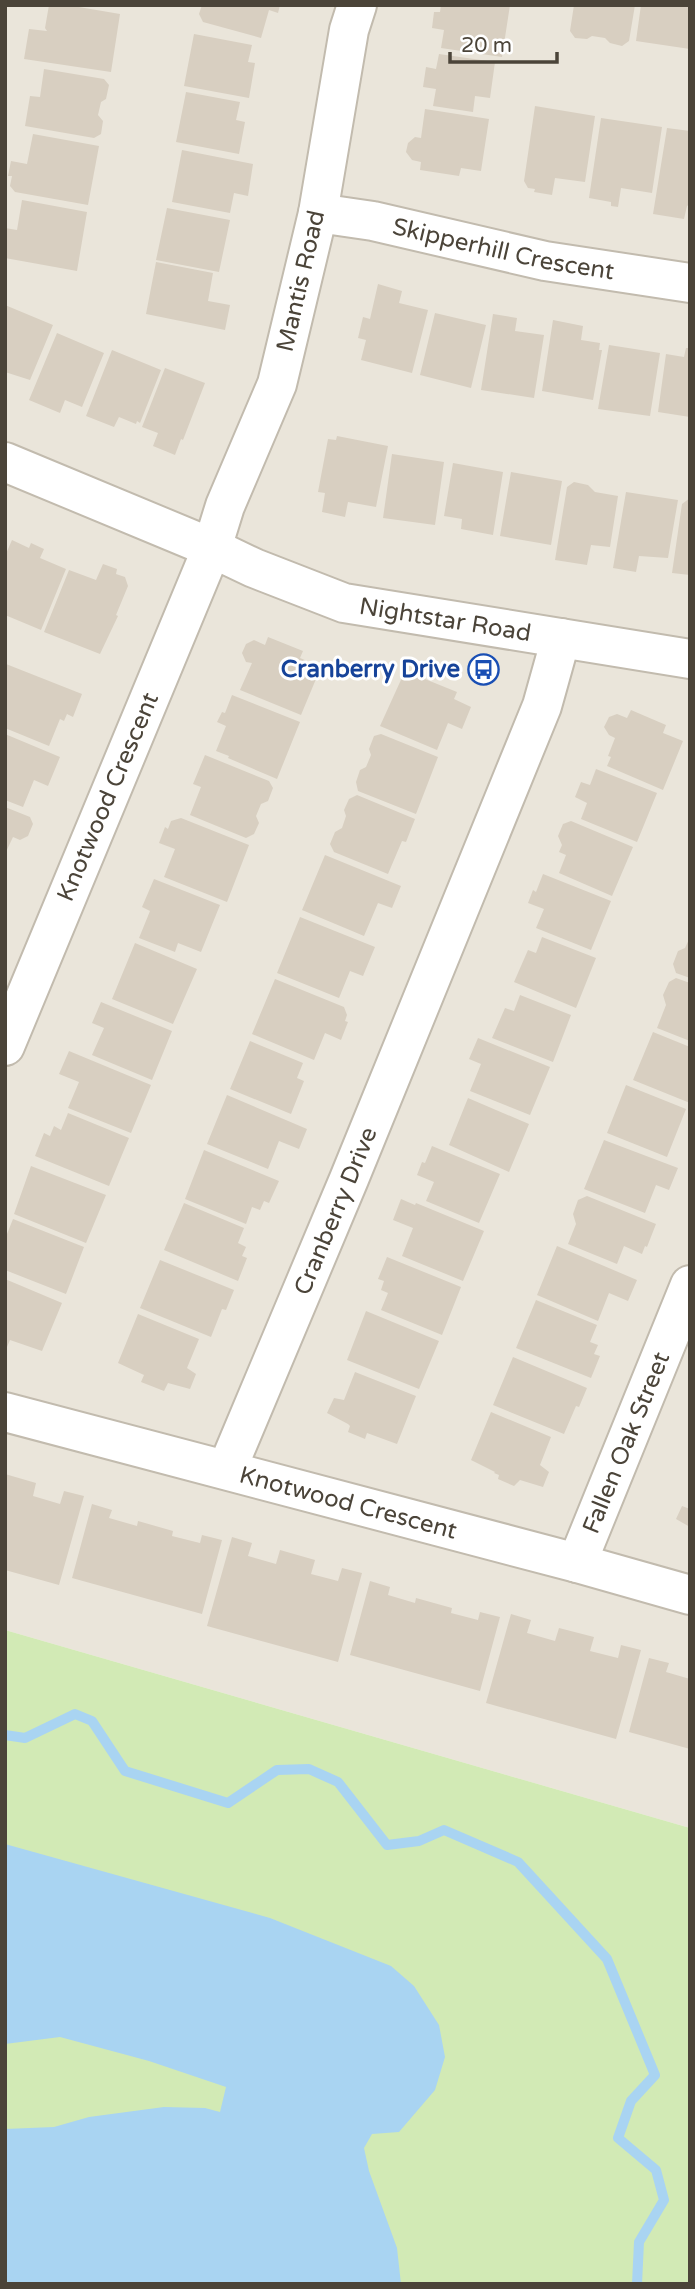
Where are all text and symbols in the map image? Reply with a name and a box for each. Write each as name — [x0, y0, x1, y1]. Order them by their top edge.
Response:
scale bar — [450, 21, 557, 65]
text: 20 m — [461, 33, 512, 58]
street label: Mantis Road — [271, 207, 331, 355]
street label: Skipperhill Crescent — [390, 212, 616, 286]
street label: Nightstar Road — [357, 591, 533, 648]
bus stop icon: Cranberry Drive — [466, 652, 500, 686]
place label: Cranberry Drive — [281, 655, 460, 684]
street label: Knotwood Crescent — [51, 688, 165, 906]
street label: Cranberry Drive — [287, 1123, 383, 1299]
street label: Fallen Oak Street — [576, 1348, 676, 1538]
street label: Knotwood Crescent — [236, 1460, 460, 1545]

